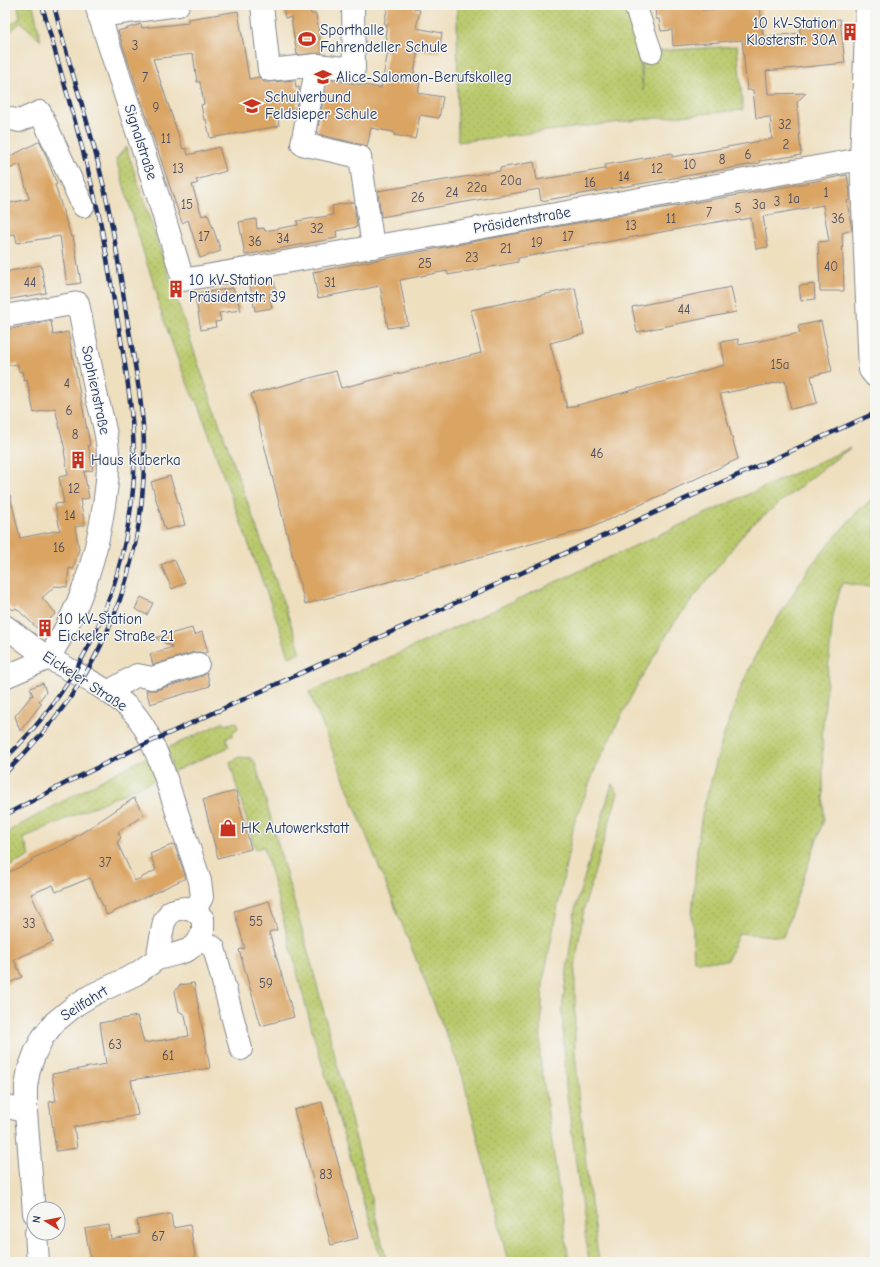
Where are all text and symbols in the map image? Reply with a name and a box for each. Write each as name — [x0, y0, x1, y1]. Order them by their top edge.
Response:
place label: 10 kV-Station Klosterstr. 30A — [746, 14, 837, 49]
place label: Sporthalle Fahrendeller Schule — [320, 21, 448, 56]
building icon: 10 kV-Station Klosterstr. 30A — [840, 22, 860, 42]
sports icon: Sporthalle Fahrendeller Schule — [297, 29, 317, 49]
house number: 3 — [132, 38, 138, 53]
school or university icon: Alice-Salomon-Berufskolleg — [313, 67, 333, 87]
place label: Alice-Salomon-Berufskolleg — [336, 68, 512, 86]
house number: 7 — [142, 70, 148, 85]
place label: Schulverbund Feldsieper Schule — [265, 88, 378, 123]
school or university icon: Schulverbund Feldsieper Schule — [242, 96, 262, 116]
house number: 9 — [153, 100, 160, 115]
street label: Signalstraße — [120, 102, 162, 182]
house number: 32 — [778, 117, 792, 132]
house number: 11 — [161, 131, 171, 146]
house number: 2 — [783, 137, 790, 152]
house number: 6 — [744, 147, 752, 162]
house number: 8 — [719, 152, 726, 167]
house number: 10 — [683, 157, 697, 172]
house number: 13 — [172, 161, 184, 176]
house number: 12 — [651, 161, 663, 176]
house number: 14 — [618, 169, 630, 184]
house number: 20a — [500, 173, 522, 188]
house number: 16 — [584, 175, 596, 190]
house number: 22a — [467, 180, 487, 195]
house number: 24 — [445, 185, 459, 200]
house number: 1 — [823, 185, 829, 200]
house number: 26 — [411, 190, 425, 205]
house number: 1a — [788, 191, 800, 206]
house number: 3 — [774, 194, 780, 209]
house number: 15 — [181, 197, 193, 212]
house number: 3a — [752, 197, 766, 212]
house number: 5 — [734, 201, 742, 216]
street label: Präsidentstraße — [472, 202, 573, 237]
house number: 7 — [706, 205, 712, 220]
house number: 11 — [666, 211, 676, 226]
house number: 36 — [831, 211, 845, 226]
house number: 13 — [625, 218, 637, 233]
house number: 32 — [310, 221, 324, 236]
house number: 17 — [198, 229, 210, 244]
house number: 17 — [562, 229, 574, 244]
house number: 34 — [277, 231, 289, 246]
house number: 36 — [248, 234, 262, 249]
house number: 19 — [531, 235, 543, 250]
house number: 21 — [500, 241, 512, 256]
house number: 23 — [465, 250, 479, 265]
house number: 25 — [418, 256, 432, 271]
house number: 40 — [824, 259, 838, 274]
place label: 10 kV-Station Präsidentstr. 39 — [189, 271, 286, 306]
house number: 44 — [24, 275, 36, 290]
house number: 31 — [324, 275, 336, 290]
building icon: 10 kV-Station Präsidentstr. 39 — [166, 279, 186, 299]
house number: 44 — [678, 302, 690, 317]
street label: Sophienstraße — [78, 344, 114, 437]
house number: 15a — [771, 357, 789, 372]
house number: 4 — [64, 376, 70, 391]
house number: 6 — [65, 403, 73, 418]
house number: 8 — [72, 427, 79, 442]
house number: 46 — [590, 446, 604, 461]
building icon: Haus Kuberka — [68, 450, 88, 470]
place label: Haus Kuberka — [91, 451, 181, 469]
house number: 12 — [68, 481, 80, 496]
house number: 14 — [64, 508, 76, 523]
house number: 16 — [53, 540, 65, 555]
place label: 10 kV-Station Eickeler Straße 21 — [58, 610, 174, 645]
building icon: 10 kV-Station Eickeler Straße 21 — [35, 618, 55, 638]
street label: Eickeler Straße — [39, 647, 131, 715]
shop icon: HK Autowerkstatt — [218, 818, 238, 838]
place label: HK Autowerkstatt — [241, 819, 350, 837]
house number: 37 — [99, 855, 111, 870]
house number: 55 — [249, 914, 263, 929]
house number: 33 — [22, 916, 36, 931]
house number: 59 — [259, 976, 273, 991]
street label: Seilfahrt — [57, 981, 112, 1025]
house number: 63 — [108, 1037, 122, 1052]
house number: 61 — [162, 1048, 174, 1063]
house number: 83 — [319, 1167, 333, 1182]
north arrow — [26, 1201, 66, 1241]
text: N — [30, 1215, 44, 1224]
house number: 67 — [151, 1229, 165, 1244]

